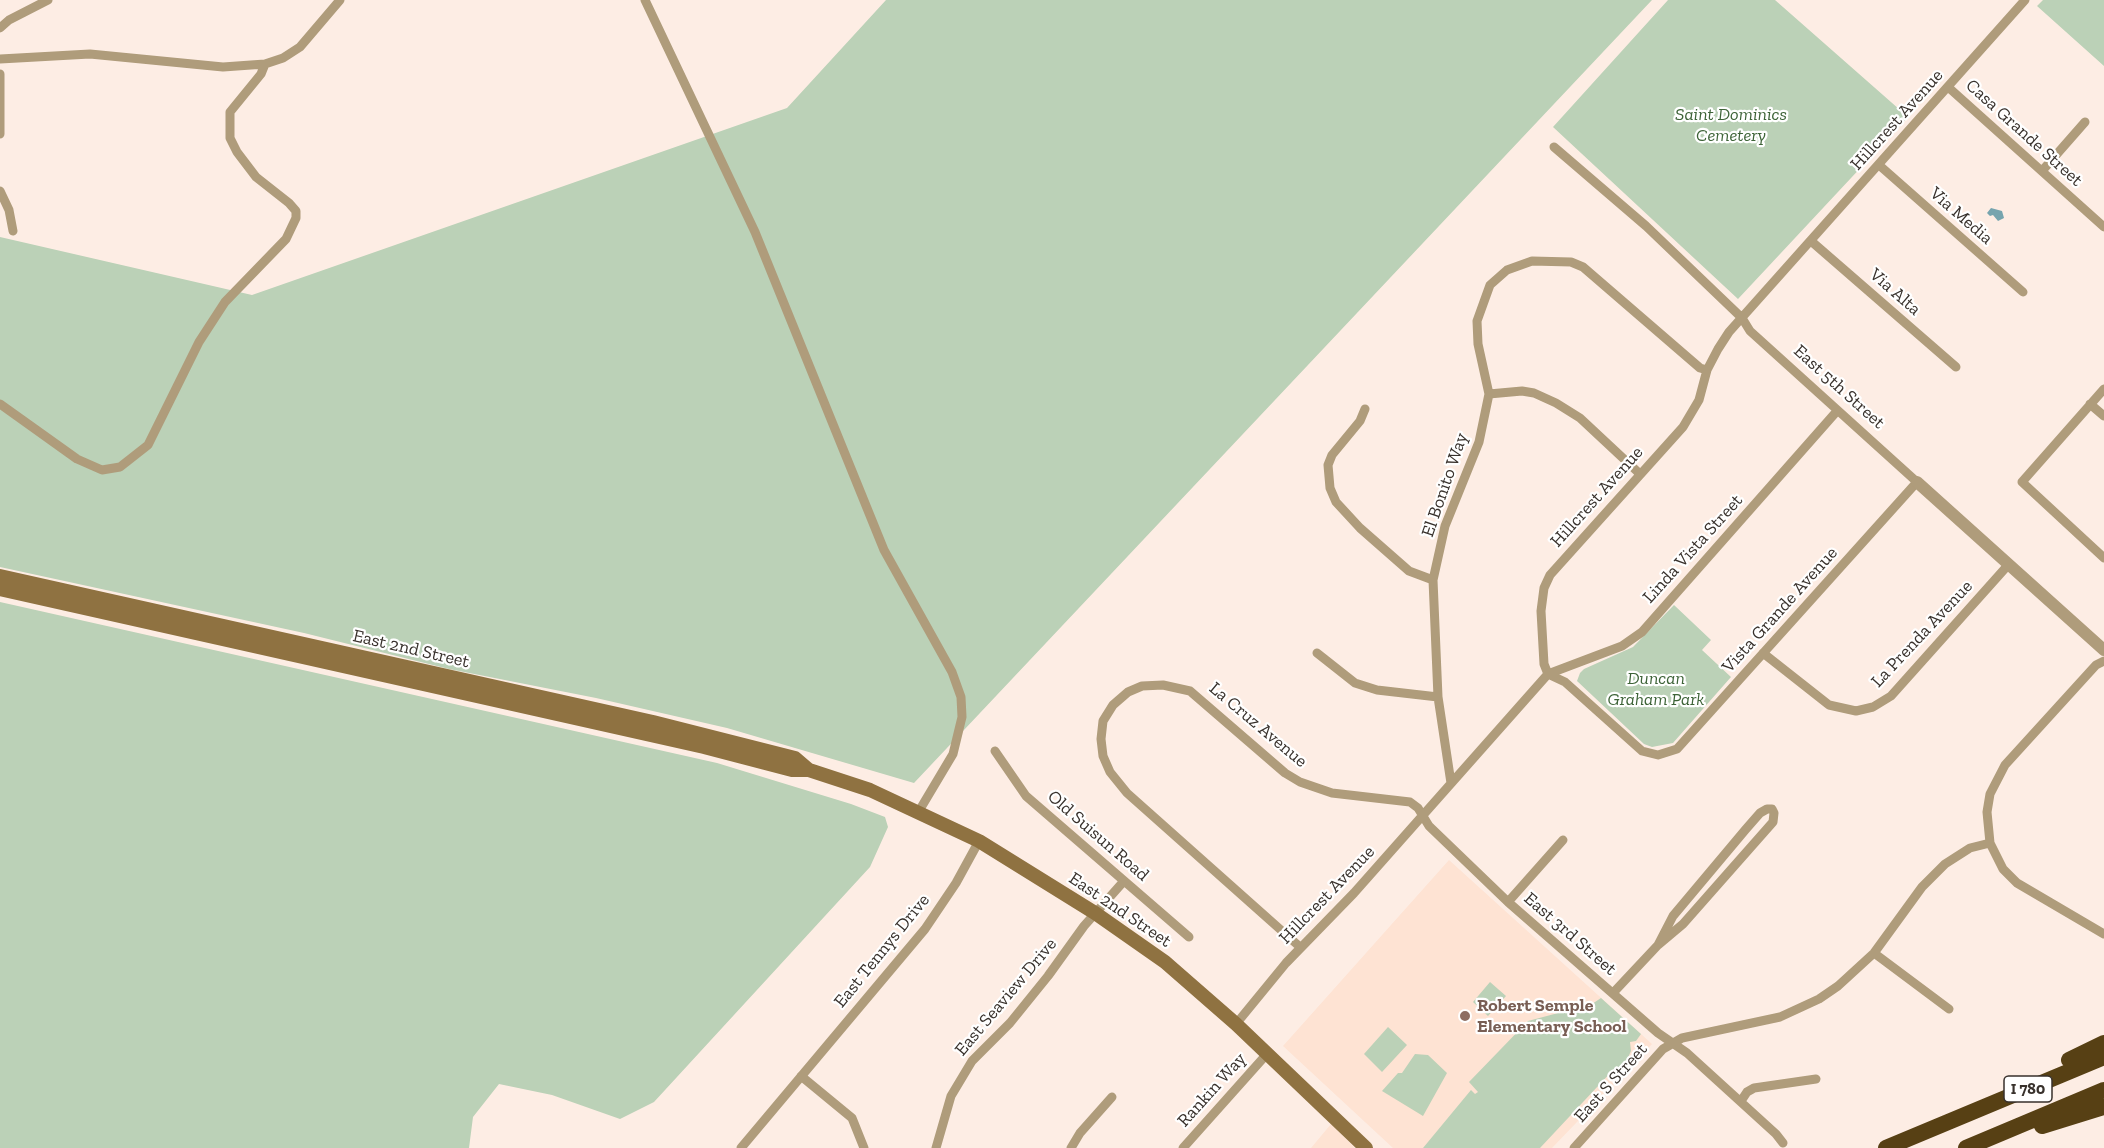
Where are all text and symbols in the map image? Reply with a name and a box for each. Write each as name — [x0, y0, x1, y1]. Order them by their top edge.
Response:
street label: Hillcrest Avenue — [1846, 65, 1948, 175]
street label: Casa Grande Street — [1961, 75, 2087, 191]
park label: Saint Dominics Cemetery — [1675, 104, 1787, 146]
street label: Via Media — [1925, 183, 1997, 249]
street label: Via Alta — [1865, 264, 1925, 320]
street label: East 5th Street — [1789, 340, 1889, 434]
street label: El Bonito Way — [1417, 430, 1473, 540]
street label: Hillcrest Avenue — [1546, 442, 1648, 552]
street label: Linda Vista Street — [1638, 490, 1748, 608]
street label: Vista Grande Avenue — [1718, 543, 1842, 677]
street label: La Prenda Avenue — [1867, 576, 1977, 692]
street label: East 2nd Street — [351, 625, 471, 673]
park label: Duncan Graham Park — [1608, 668, 1704, 710]
street label: La Cruz Avenue — [1205, 678, 1311, 772]
street label: Old Suisun Road — [1043, 786, 1153, 886]
street label: Hillcrest Avenue — [1275, 841, 1379, 949]
street label: East 2nd Street — [1065, 868, 1175, 952]
street label: East 3rd Street — [1519, 888, 1621, 980]
street label: East Tennys Drive — [830, 890, 934, 1012]
street label: East Seaview Drive — [950, 934, 1062, 1060]
place label: Robert Semple Elementary School — [1477, 995, 1627, 1038]
marker: Robert Semple Elementary School — [1458, 1009, 1472, 1023]
street label: East S Street — [1570, 1039, 1652, 1127]
street label: Rankin Way — [1173, 1048, 1251, 1132]
road number: I 780 — [2004, 1076, 2052, 1102]

